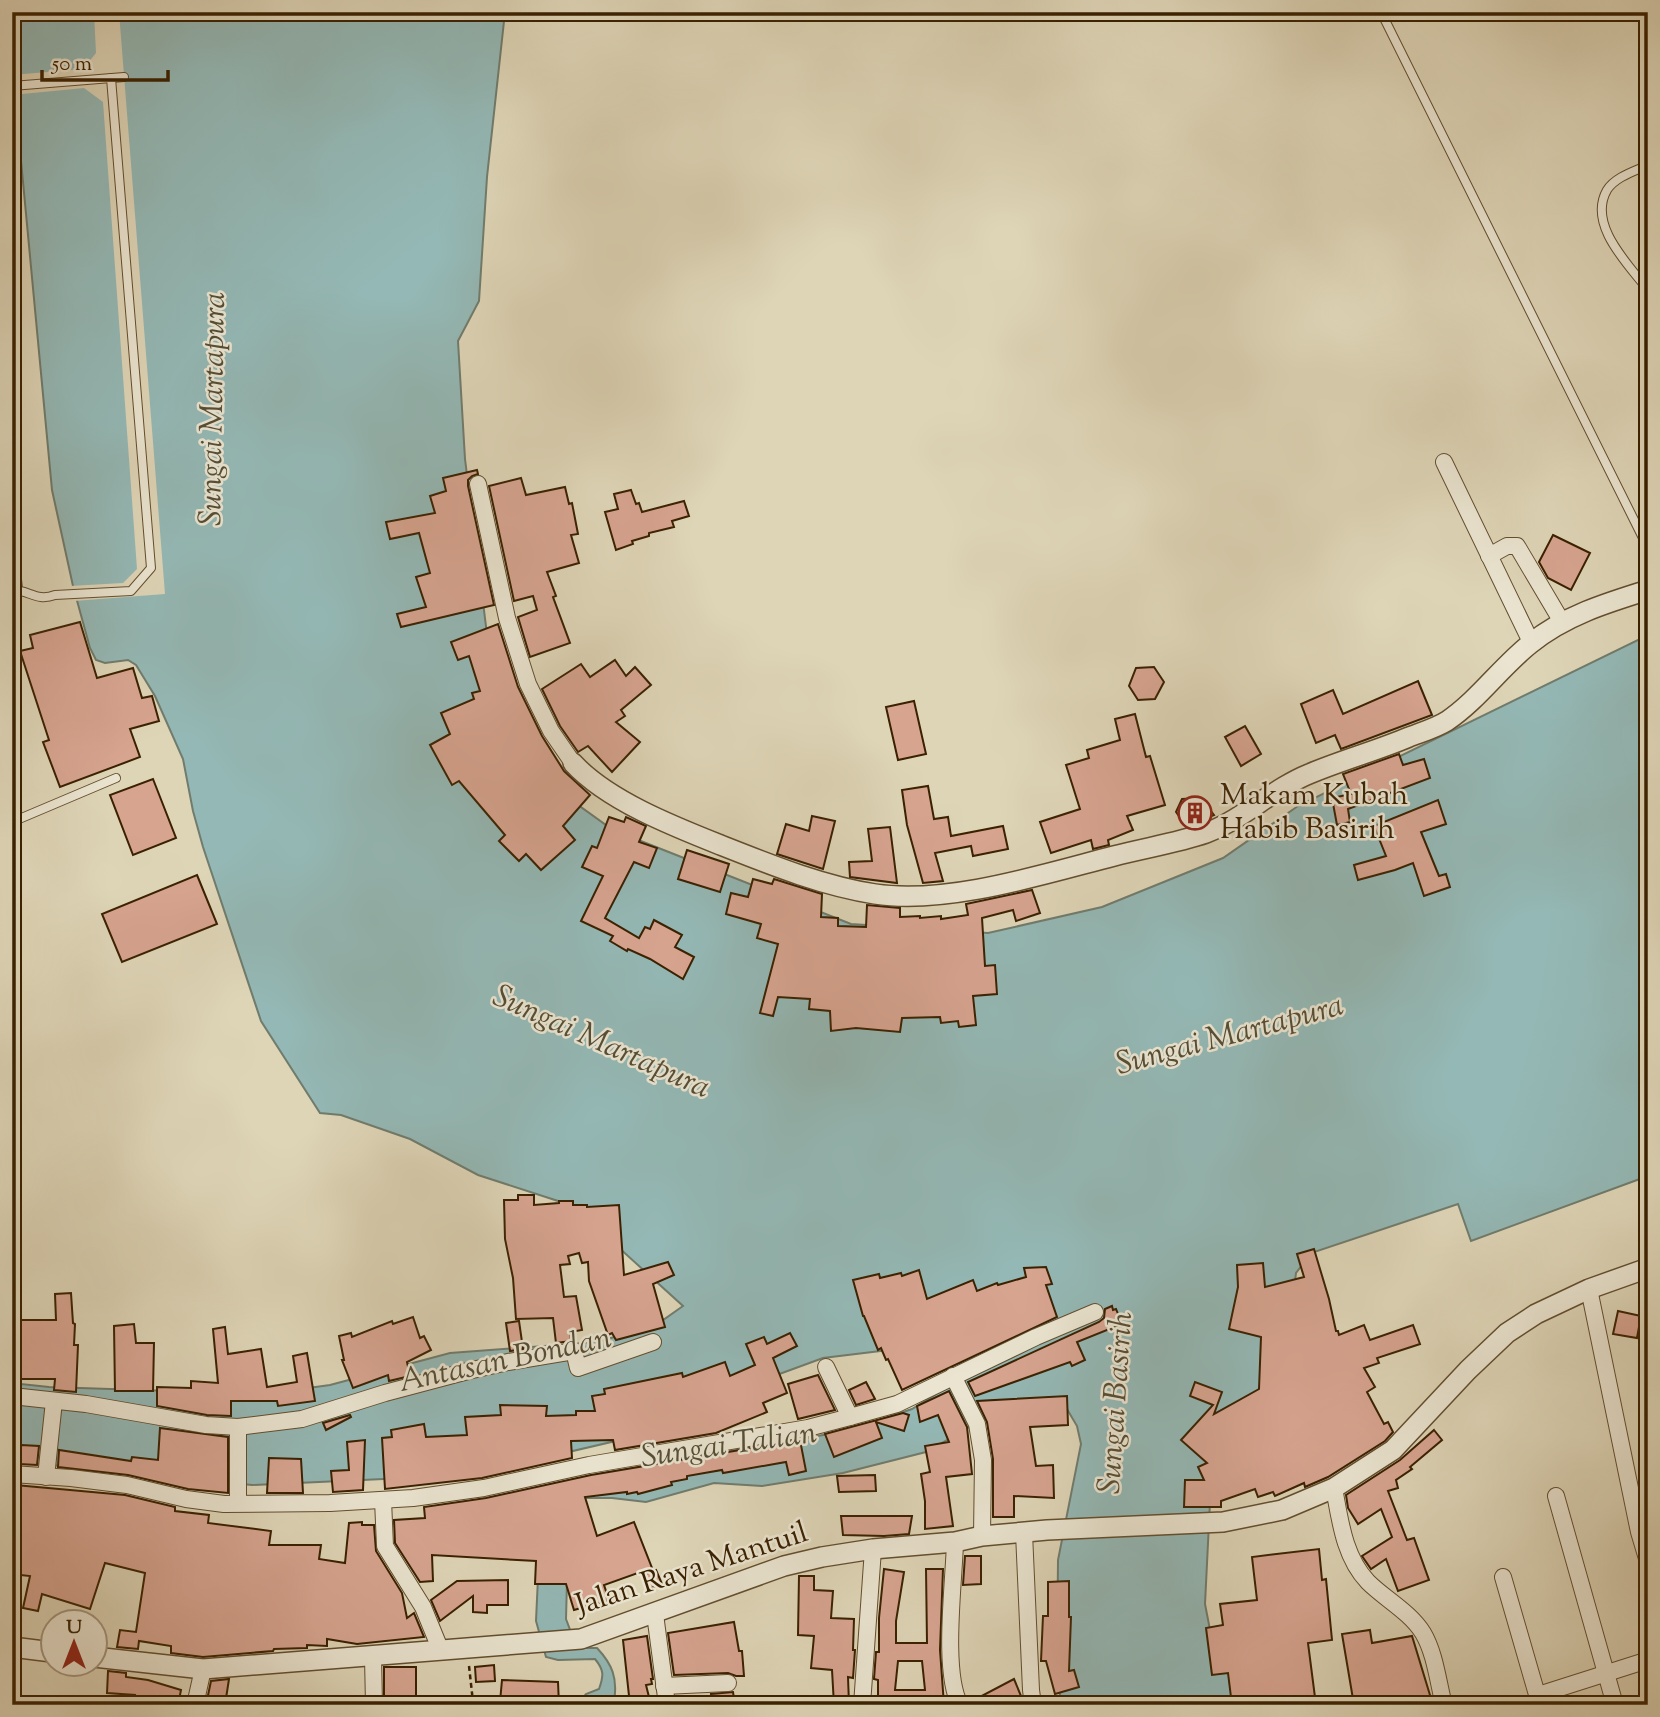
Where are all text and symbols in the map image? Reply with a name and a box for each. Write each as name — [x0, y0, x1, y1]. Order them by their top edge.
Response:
scale bar — [42, 38, 168, 82]
text: 50 m — [51, 50, 92, 80]
water label: Sungai Martapura — [189, 292, 239, 526]
place label: Makam Kubah Habib Basirih — [1220, 775, 1409, 852]
building icon: Makam Kubah Habib Basirih — [1176, 794, 1214, 832]
water label: Sungai Martapura — [485, 974, 717, 1112]
water label: Sungai Martapura — [1111, 984, 1349, 1088]
water label: Sungai Basirih — [1088, 1310, 1146, 1496]
water label: Antasan Bondan — [394, 1316, 616, 1406]
water label: Sungai Talian — [638, 1411, 820, 1481]
street label: Jalan Raya Mantuil — [568, 1512, 814, 1628]
north arrow — [38, 1608, 108, 1678]
text: U — [66, 1615, 82, 1642]

